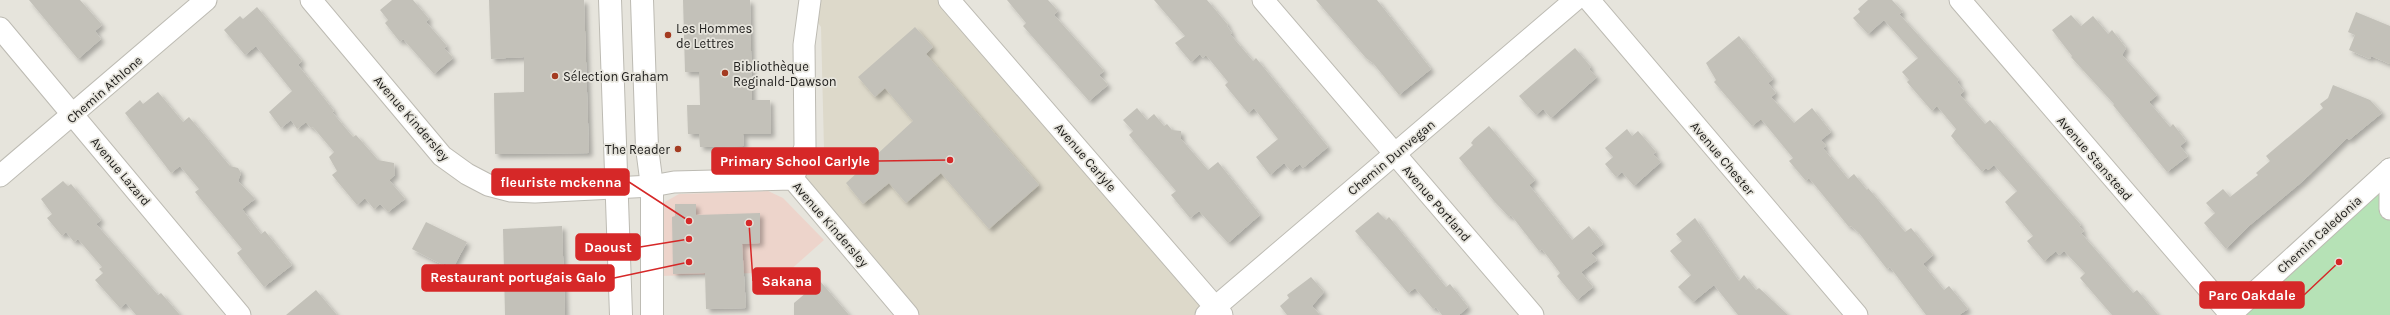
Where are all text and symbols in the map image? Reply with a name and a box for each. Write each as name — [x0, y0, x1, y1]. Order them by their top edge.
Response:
place label: Les Hommes de Lettres — [676, 21, 752, 51]
marker: Les Hommes de Lettres — [663, 30, 673, 40]
street label: Chemin Athlone — [64, 52, 145, 126]
place label: Bibliothèque Reginald-Dawson — [733, 59, 837, 89]
marker: Bibliothèque Reginald-Dawson — [720, 68, 730, 78]
place label: Sélection Graham — [563, 69, 669, 84]
marker: Sélection Graham — [550, 71, 560, 81]
street label: Avenue Kindersley — [371, 73, 453, 164]
street label: Avenue Stanstead — [2054, 113, 2135, 204]
street label: Chemin Dunvegan — [1345, 117, 1438, 198]
street label: Avenue Chester — [1687, 118, 1758, 198]
street label: Avenue Carlyle — [1052, 120, 1120, 195]
street label: Avenue Lazard — [88, 134, 154, 209]
place label: The Reader — [605, 142, 670, 157]
marker: The Reader — [673, 144, 683, 154]
callout: Primary School Carlyle — [712, 148, 878, 174]
text: Primary School Carlyle — [720, 153, 870, 170]
street label: Avenue Portland — [1399, 162, 1474, 245]
callout: fleuriste mckenna — [492, 169, 629, 195]
text: fleuriste mckenna — [500, 174, 622, 191]
street label: Avenue Kindersley — [790, 179, 872, 270]
street label: Chemin Caledonia — [2274, 192, 2365, 276]
callout: Daoust — [576, 234, 640, 260]
text: Daoust — [584, 239, 632, 256]
callout: Restaurant portugais Galo — [422, 265, 614, 291]
callout: Sakana — [753, 268, 820, 294]
text: Restaurant portugais Galo — [430, 269, 606, 286]
text: Sakana — [762, 273, 812, 290]
callout: Parc Oakdale — [2200, 282, 2304, 308]
text: Parc Oakdale — [2208, 287, 2296, 304]

